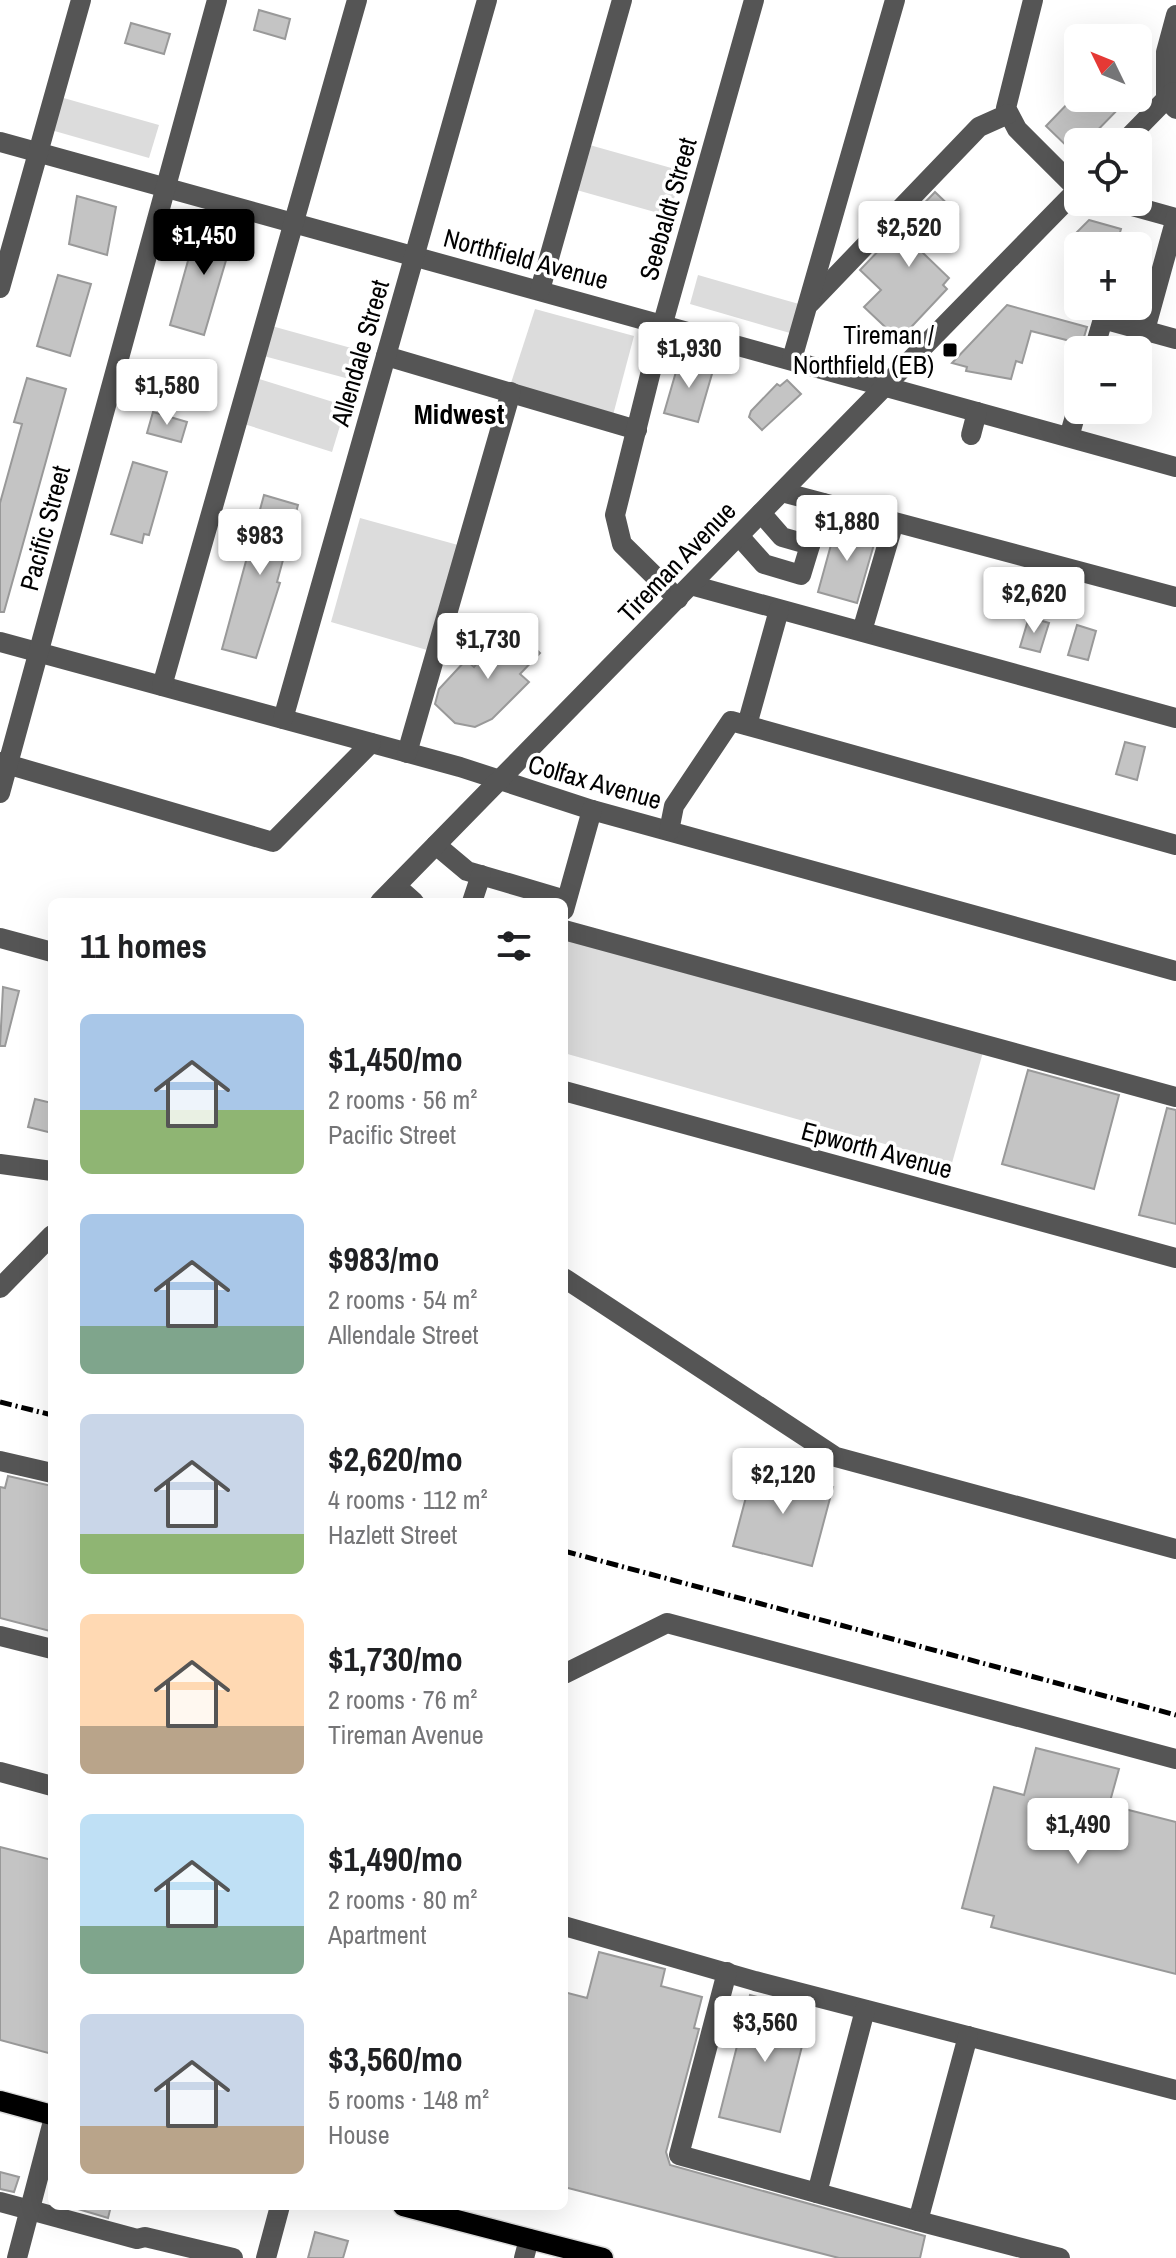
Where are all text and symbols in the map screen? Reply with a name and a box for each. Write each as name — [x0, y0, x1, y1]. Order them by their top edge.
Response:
north arrow — [1064, 24, 1152, 112]
map controls — [1064, 24, 1152, 424]
button: locate — [1064, 128, 1152, 216]
street label: Seebaldt Street — [630, 133, 705, 284]
pin: $2,520 — [844, 201, 974, 269]
pin: $1,450 — [139, 209, 269, 277]
text: $2,520 — [876, 209, 942, 244]
text: $1,450 — [171, 217, 237, 252]
street label: Northfield Avenue — [440, 220, 612, 297]
button: + — [1064, 232, 1152, 320]
street label: Allendale Street — [322, 276, 397, 431]
place label: Tireman / Northfield (EB) — [793, 317, 934, 382]
pin: $1,930 — [624, 322, 754, 390]
text: $1,930 — [656, 330, 722, 365]
button: − — [1064, 336, 1152, 424]
marker: Tireman / Northfield (EB) — [941, 341, 959, 359]
pin: $1,580 — [102, 359, 232, 427]
text: $1,580 — [134, 367, 200, 402]
district label: Midwest — [414, 395, 505, 433]
street label: Pacific Street — [11, 461, 78, 594]
street label: Tireman Avenue — [610, 494, 743, 630]
pin: $1,880 — [782, 495, 912, 563]
text: $1,880 — [814, 503, 880, 538]
pin: $983 — [213, 509, 307, 577]
text: $983 — [236, 517, 284, 552]
pin: $2,620 — [969, 567, 1099, 635]
text: $2,620 — [1001, 575, 1067, 610]
pin: $1,730 — [423, 613, 553, 681]
text: $1,730 — [455, 621, 521, 656]
street label: Colfax Avenue — [524, 746, 666, 817]
text: 11 homes — [80, 923, 207, 969]
icon: filters — [492, 924, 536, 968]
text: $1,450/mo — [328, 1036, 463, 1082]
icon: home — [144, 1046, 240, 1142]
text: 2 rooms · 56 m² — [328, 1082, 477, 1117]
street label: Epworth Avenue — [798, 1113, 956, 1186]
text: Pacific Street — [328, 1117, 456, 1152]
text: $983/mo — [328, 1236, 440, 1282]
icon: home — [144, 1246, 240, 1342]
text: 2 rooms · 54 m² — [328, 1282, 477, 1317]
text: Allendale Street — [328, 1317, 479, 1352]
text: $2,620/mo — [328, 1436, 463, 1482]
icon: home — [144, 1446, 240, 1542]
pin: $2,120 — [718, 1448, 848, 1516]
text: $2,120 — [750, 1456, 816, 1491]
text: 4 rooms · 112 m² — [328, 1482, 488, 1517]
text: Hazlett Street — [328, 1517, 457, 1552]
text: $1,730/mo — [328, 1636, 463, 1682]
icon: home — [144, 1646, 240, 1742]
text: 2 rooms · 76 m² — [328, 1682, 477, 1717]
text: Tireman Avenue — [328, 1717, 484, 1752]
pin: $1,490 — [1013, 1798, 1143, 1866]
text: $1,490 — [1045, 1806, 1111, 1841]
text: $1,490/mo — [328, 1836, 463, 1882]
icon: home — [144, 1846, 240, 1942]
text: 2 rooms · 80 m² — [328, 1882, 477, 1917]
text: Apartment — [328, 1917, 426, 1952]
pin: $3,560 — [700, 1996, 830, 2064]
text: $3,560 — [732, 2004, 798, 2039]
text: $3,560/mo — [328, 2036, 463, 2082]
icon: home — [144, 2046, 240, 2142]
text: 5 rooms · 148 m² — [328, 2082, 489, 2117]
text: House — [328, 2117, 390, 2152]

